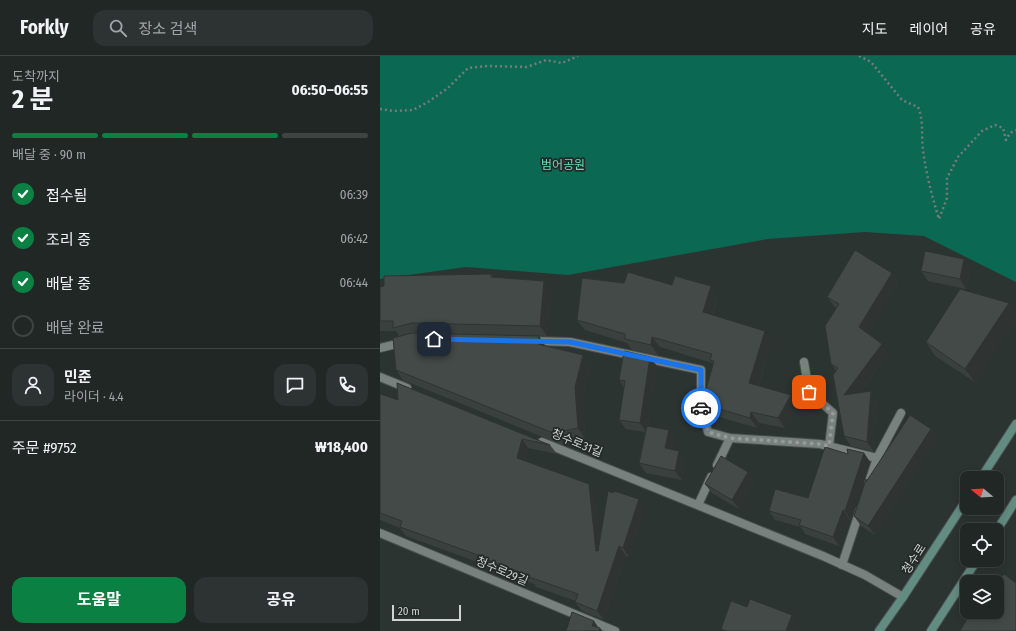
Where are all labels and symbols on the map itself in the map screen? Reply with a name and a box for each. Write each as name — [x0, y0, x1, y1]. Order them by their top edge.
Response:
park label: 범어공원 — [541, 158, 585, 172]
pin — [417, 322, 451, 356]
pin — [792, 375, 826, 409]
courier — [681, 388, 721, 428]
street label: 청수로31길 — [549, 426, 605, 460]
north arrow — [960, 471, 1004, 515]
street label: 청수로 — [899, 541, 929, 577]
street label: 청수로29길 — [474, 554, 530, 588]
scale bar — [392, 603, 461, 622]

